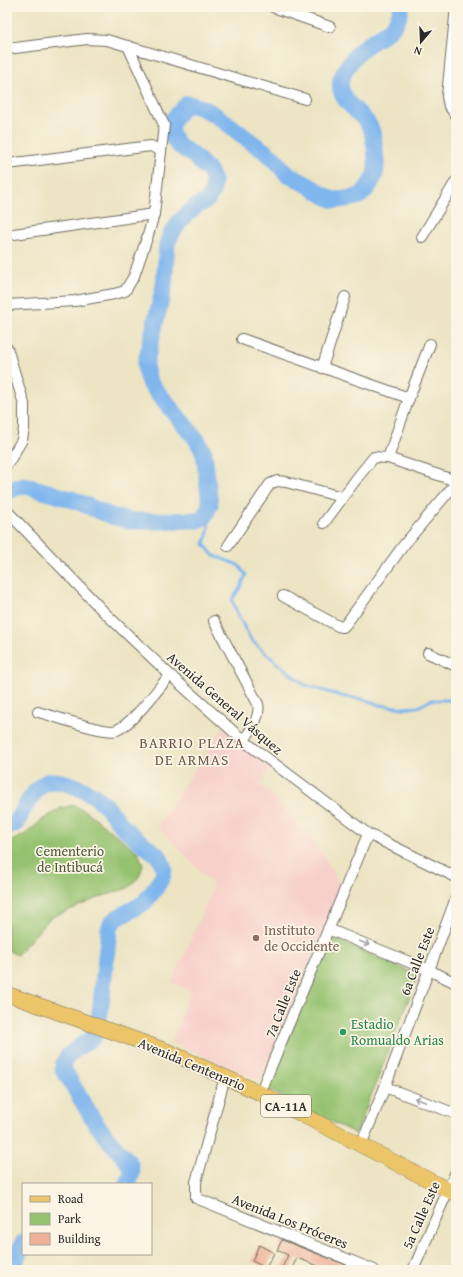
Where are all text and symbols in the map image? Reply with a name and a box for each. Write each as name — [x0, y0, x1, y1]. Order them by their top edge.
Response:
north arrow — [401, 22, 441, 62]
text: N — [411, 42, 424, 60]
street label: Avenida General Vásquez — [163, 647, 287, 759]
district label: BARRIO PLAZA DE ARMAS — [139, 732, 245, 770]
park label: Cementerio de Intibucá — [36, 841, 104, 877]
place label: Instituto de Occidente — [264, 920, 340, 956]
street label: 6a Calle Este — [395, 923, 439, 998]
marker: Instituto de Occidente — [251, 933, 261, 943]
one-way arrow — [358, 940, 370, 948]
street label: 7a Calle Este — [260, 965, 306, 1040]
place label: Estadio Romualdo Arias — [351, 1014, 444, 1050]
marker: Estadio Romualdo Arias — [338, 1027, 348, 1037]
street label: Avenida Centenario — [135, 1032, 249, 1096]
road number: CA-11A — [261, 1095, 311, 1117]
one-way arrow — [415, 1096, 427, 1104]
street label: 5a Calle Este — [397, 1178, 445, 1252]
legend — [22, 1183, 152, 1255]
street label: Avenida Los Próceres — [229, 1189, 351, 1253]
text: Road — [58, 1190, 84, 1207]
text: Park — [58, 1210, 82, 1227]
text: Building — [58, 1230, 101, 1247]

